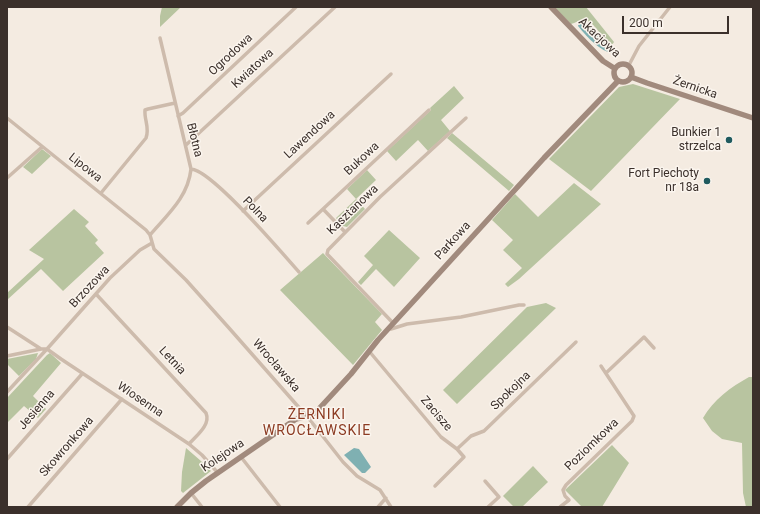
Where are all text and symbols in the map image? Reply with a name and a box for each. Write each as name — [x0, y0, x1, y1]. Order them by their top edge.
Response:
scale bar — [624, 8, 731, 34]
street label: Akacjowa — [575, 15, 623, 61]
text: 200 m — [629, 16, 663, 30]
street label: Ogrodowa — [206, 31, 256, 79]
street label: Kwiatowa — [229, 46, 277, 92]
street label: Żernicka — [671, 74, 719, 102]
street label: Lawendowa — [282, 108, 338, 162]
street label: Błotna — [183, 121, 205, 159]
place label: Bunkier 1 strzelca — [671, 126, 721, 154]
marker: Bunkier 1 strzelca — [724, 135, 734, 145]
street label: Bukowa — [342, 139, 382, 179]
street label: Lipowa — [65, 150, 105, 186]
place label: Fort Piechoty nr 18a — [628, 167, 699, 195]
marker: Fort Piechoty nr 18a — [702, 176, 712, 186]
street label: Kasztanowa — [324, 182, 382, 238]
street label: Polna — [239, 194, 271, 226]
street label: Parkowa — [432, 219, 474, 263]
street label: Brzozowa — [67, 263, 113, 311]
street label: Wrocławska — [249, 337, 303, 395]
street label: Letnia — [156, 344, 188, 378]
street label: Spokojna — [488, 369, 534, 413]
street label: Wiosenna — [114, 379, 166, 421]
street label: Jesienna — [16, 387, 58, 433]
street label: Zacisze — [417, 394, 455, 434]
district label: ŻERNIKI WROCŁAWSKIE — [263, 407, 371, 440]
street label: Skowronkowa — [37, 414, 97, 480]
street label: Poziomkowa — [562, 416, 622, 474]
street label: Kolejowa — [199, 436, 247, 476]

